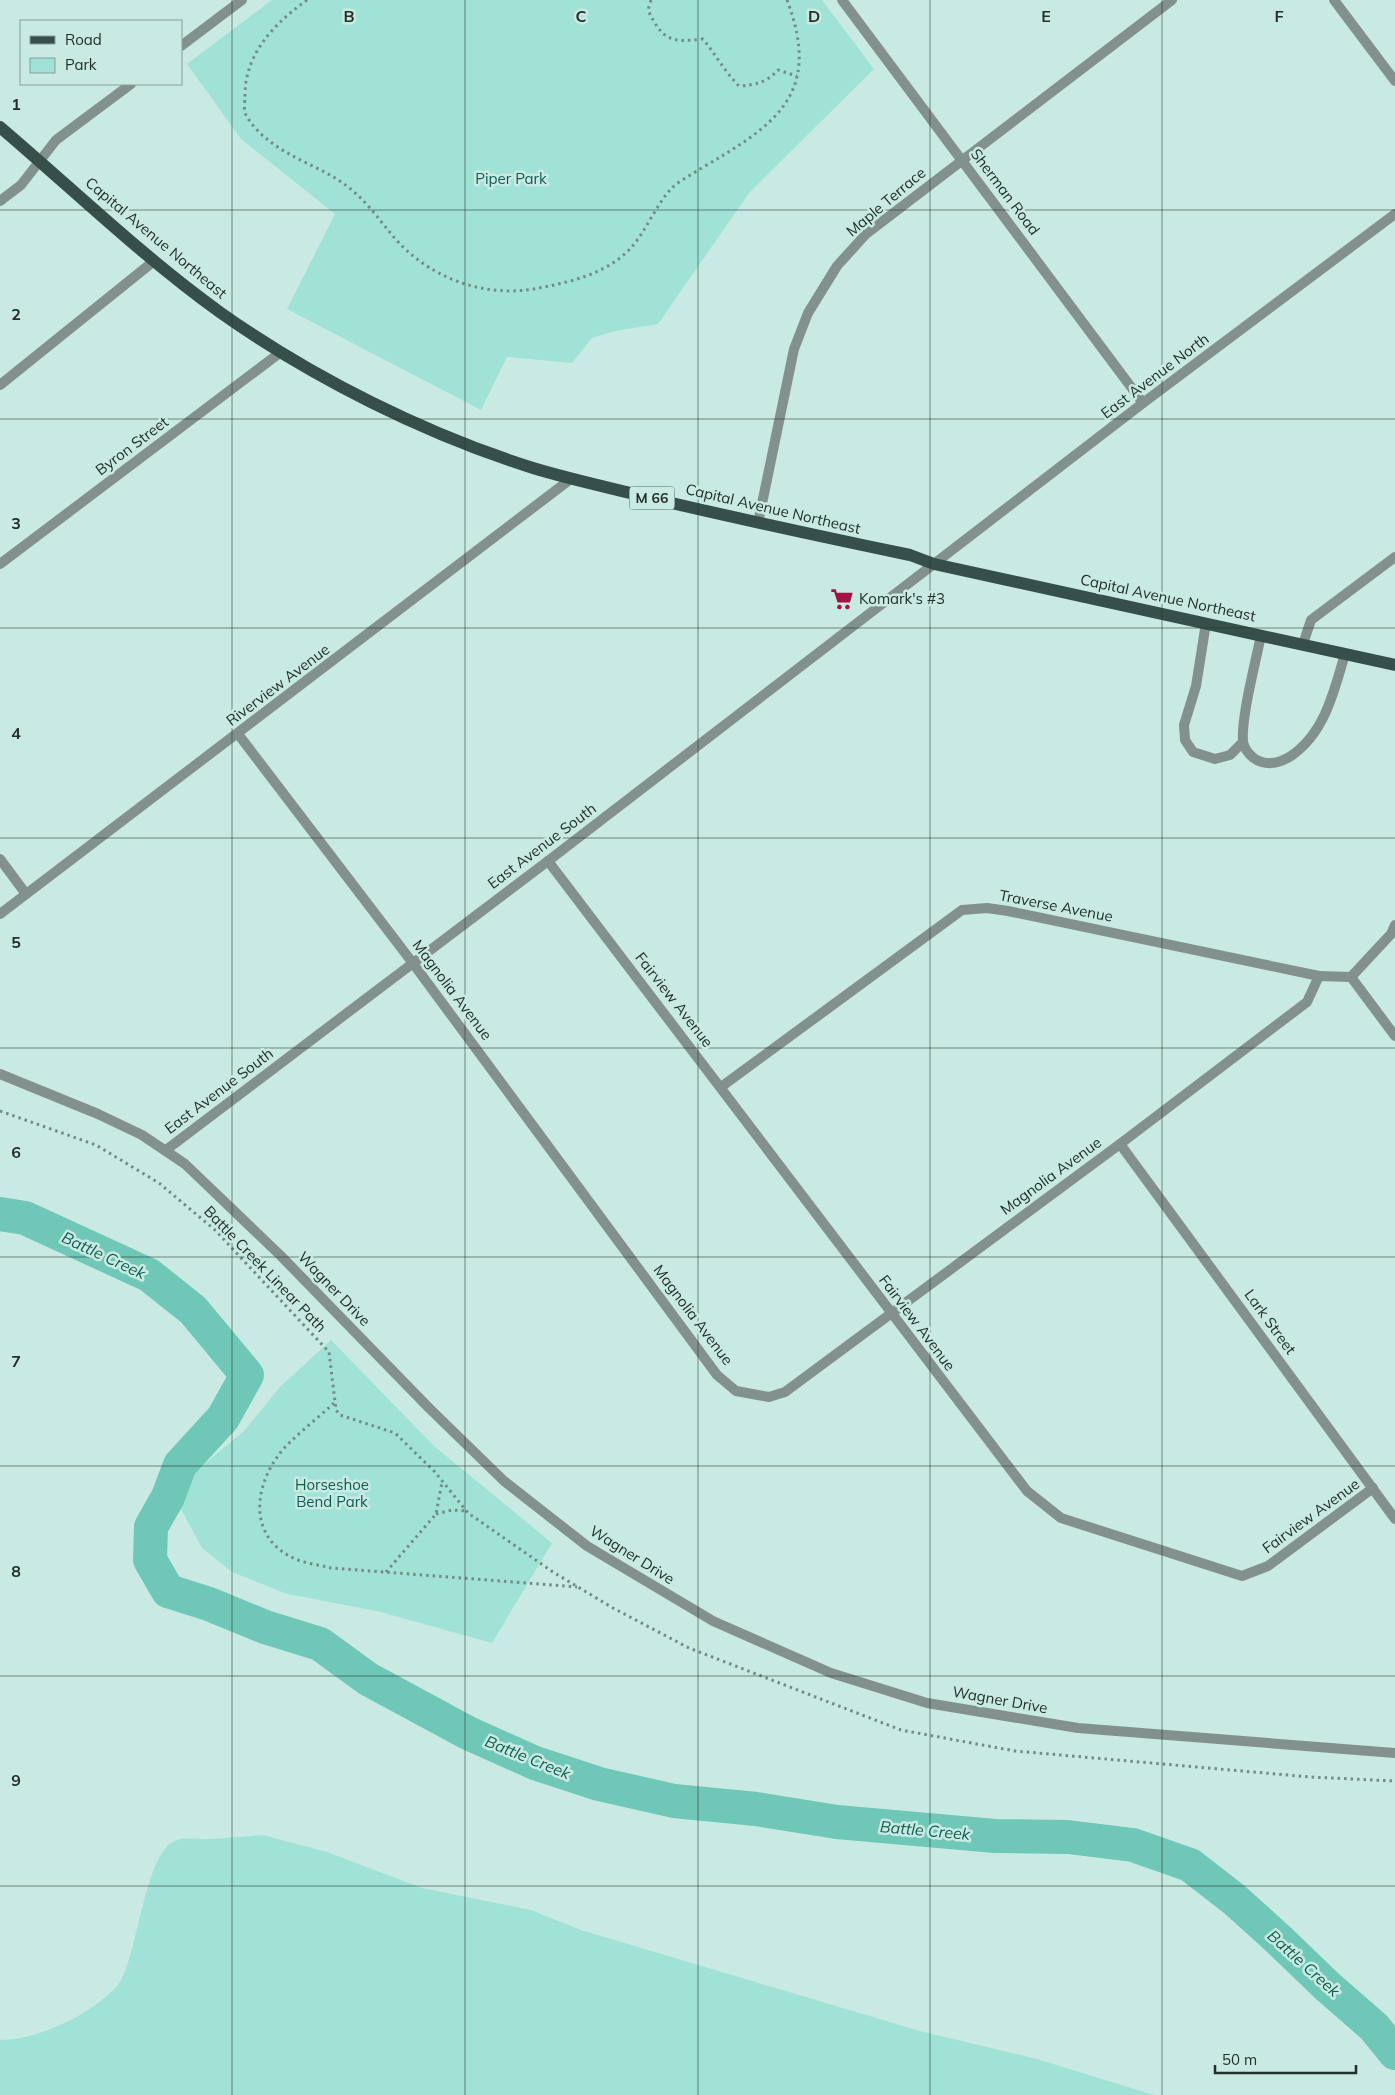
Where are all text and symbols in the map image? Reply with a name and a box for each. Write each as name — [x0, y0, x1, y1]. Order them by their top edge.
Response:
text: B — [343, 6, 355, 26]
text: C — [576, 6, 587, 26]
text: D — [808, 6, 820, 26]
text: E — [1041, 6, 1051, 26]
text: F — [1274, 6, 1284, 26]
legend — [20, 20, 182, 85]
text: Road — [65, 30, 102, 49]
text: Park — [65, 55, 97, 74]
text: 1 — [11, 94, 21, 114]
street label: Sherman Road — [967, 145, 1044, 239]
street label: Maple Terrace — [842, 163, 929, 240]
park label: Piper Park — [475, 169, 547, 188]
street label: Capital Avenue Northeast — [82, 173, 231, 302]
text: 2 — [11, 304, 21, 324]
street label: East Avenue North — [1097, 329, 1212, 422]
street label: Byron Street — [92, 412, 172, 479]
street label: Capital Avenue Northeast — [684, 479, 862, 538]
road number: M 66 — [630, 486, 674, 509]
text: 3 — [11, 513, 21, 533]
street label: Capital Avenue Northeast — [1079, 570, 1258, 625]
supermarket icon: Komark's #3 — [829, 586, 855, 612]
place label: Komark's #3 — [859, 589, 945, 608]
street label: Riverview Avenue — [222, 639, 333, 730]
text: 4 — [11, 723, 21, 743]
street label: East Avenue South — [484, 799, 600, 893]
street label: Traverse Avenue — [998, 885, 1115, 926]
text: 5 — [11, 932, 21, 952]
street label: Magnolia Avenue — [409, 936, 496, 1044]
street label: Fairview Avenue — [631, 948, 717, 1051]
street label: East Avenue South — [161, 1044, 277, 1138]
street label: Magnolia Avenue — [996, 1132, 1105, 1219]
text: 6 — [11, 1142, 21, 1162]
street label: Battle Creek Linear Path — [200, 1202, 331, 1336]
water label: Battle Creek — [59, 1227, 150, 1283]
street label: Wagner Drive — [294, 1247, 375, 1330]
street label: Magnolia Avenue — [650, 1261, 737, 1369]
street label: Fairview Avenue — [875, 1271, 960, 1375]
street label: Lark Street — [1240, 1285, 1300, 1358]
text: 7 — [11, 1351, 21, 1371]
street label: Fairview Avenue — [1258, 1474, 1363, 1557]
park label: Horseshoe Bend Park — [295, 1475, 369, 1511]
street label: Wagner Drive — [586, 1521, 678, 1588]
text: 8 — [11, 1561, 21, 1581]
street label: Wagner Drive — [951, 1682, 1049, 1717]
water label: Battle Creek — [482, 1731, 574, 1783]
text: 9 — [11, 1770, 21, 1790]
water label: Battle Creek — [879, 1816, 972, 1844]
water label: Battle Creek — [1264, 1925, 1345, 2001]
scale bar — [1215, 2042, 1356, 2074]
text: 50 m — [1222, 2050, 1257, 2069]

